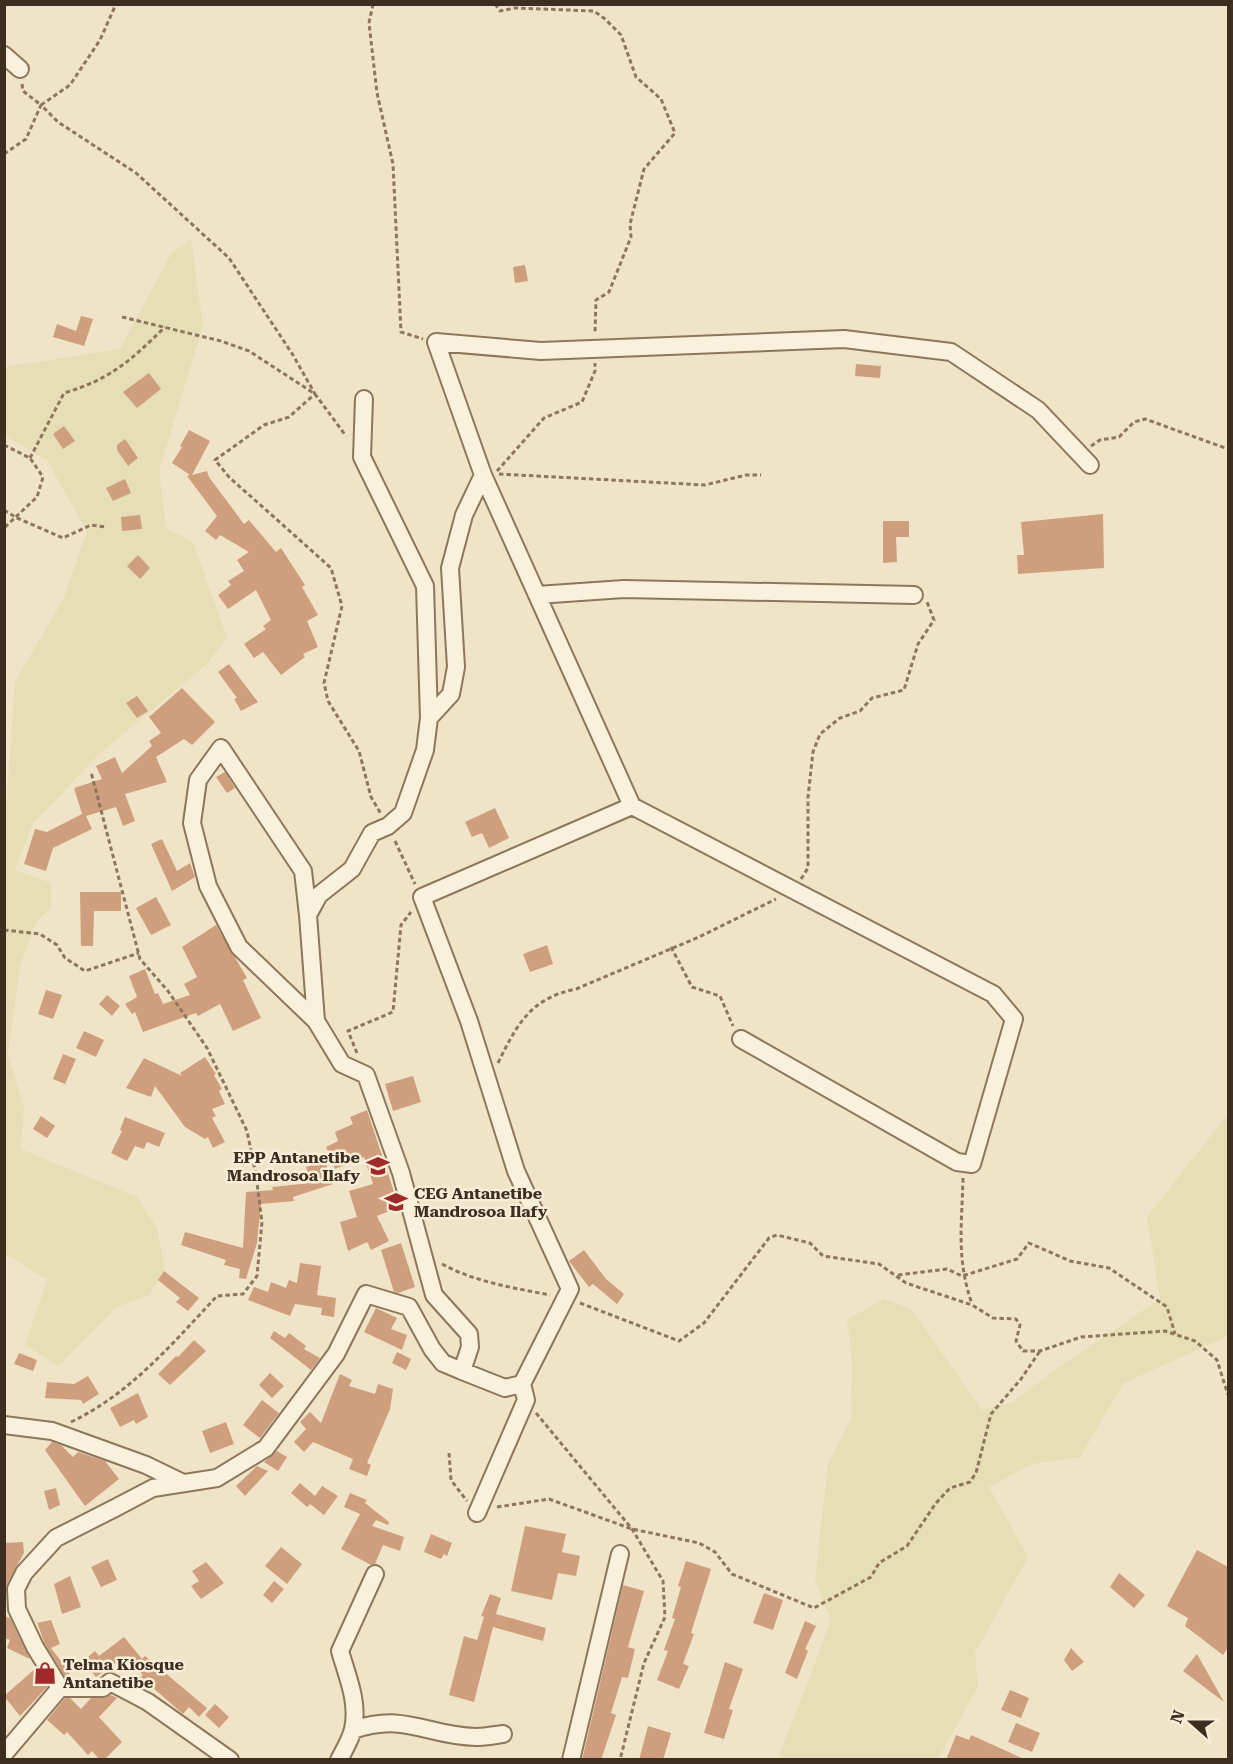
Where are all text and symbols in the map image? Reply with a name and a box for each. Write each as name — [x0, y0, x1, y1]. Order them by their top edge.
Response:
place label: EPP Antanetibe Mandrosoa Ilafy — [227, 1148, 360, 1185]
school or university icon: EPP Antanetibe Mandrosoa Ilafy — [365, 1153, 391, 1179]
place label: CEG Antanetibe Mandrosoa Ilafy — [414, 1184, 548, 1221]
school or university icon: CEG Antanetibe Mandrosoa Ilafy — [383, 1189, 409, 1215]
place label: Telma Kiosque Antanetibe — [63, 1655, 184, 1692]
shop icon: Telma Kiosque Antanetibe — [32, 1660, 58, 1686]
north arrow — [1161, 1692, 1221, 1752]
text: N — [1166, 1708, 1189, 1726]

